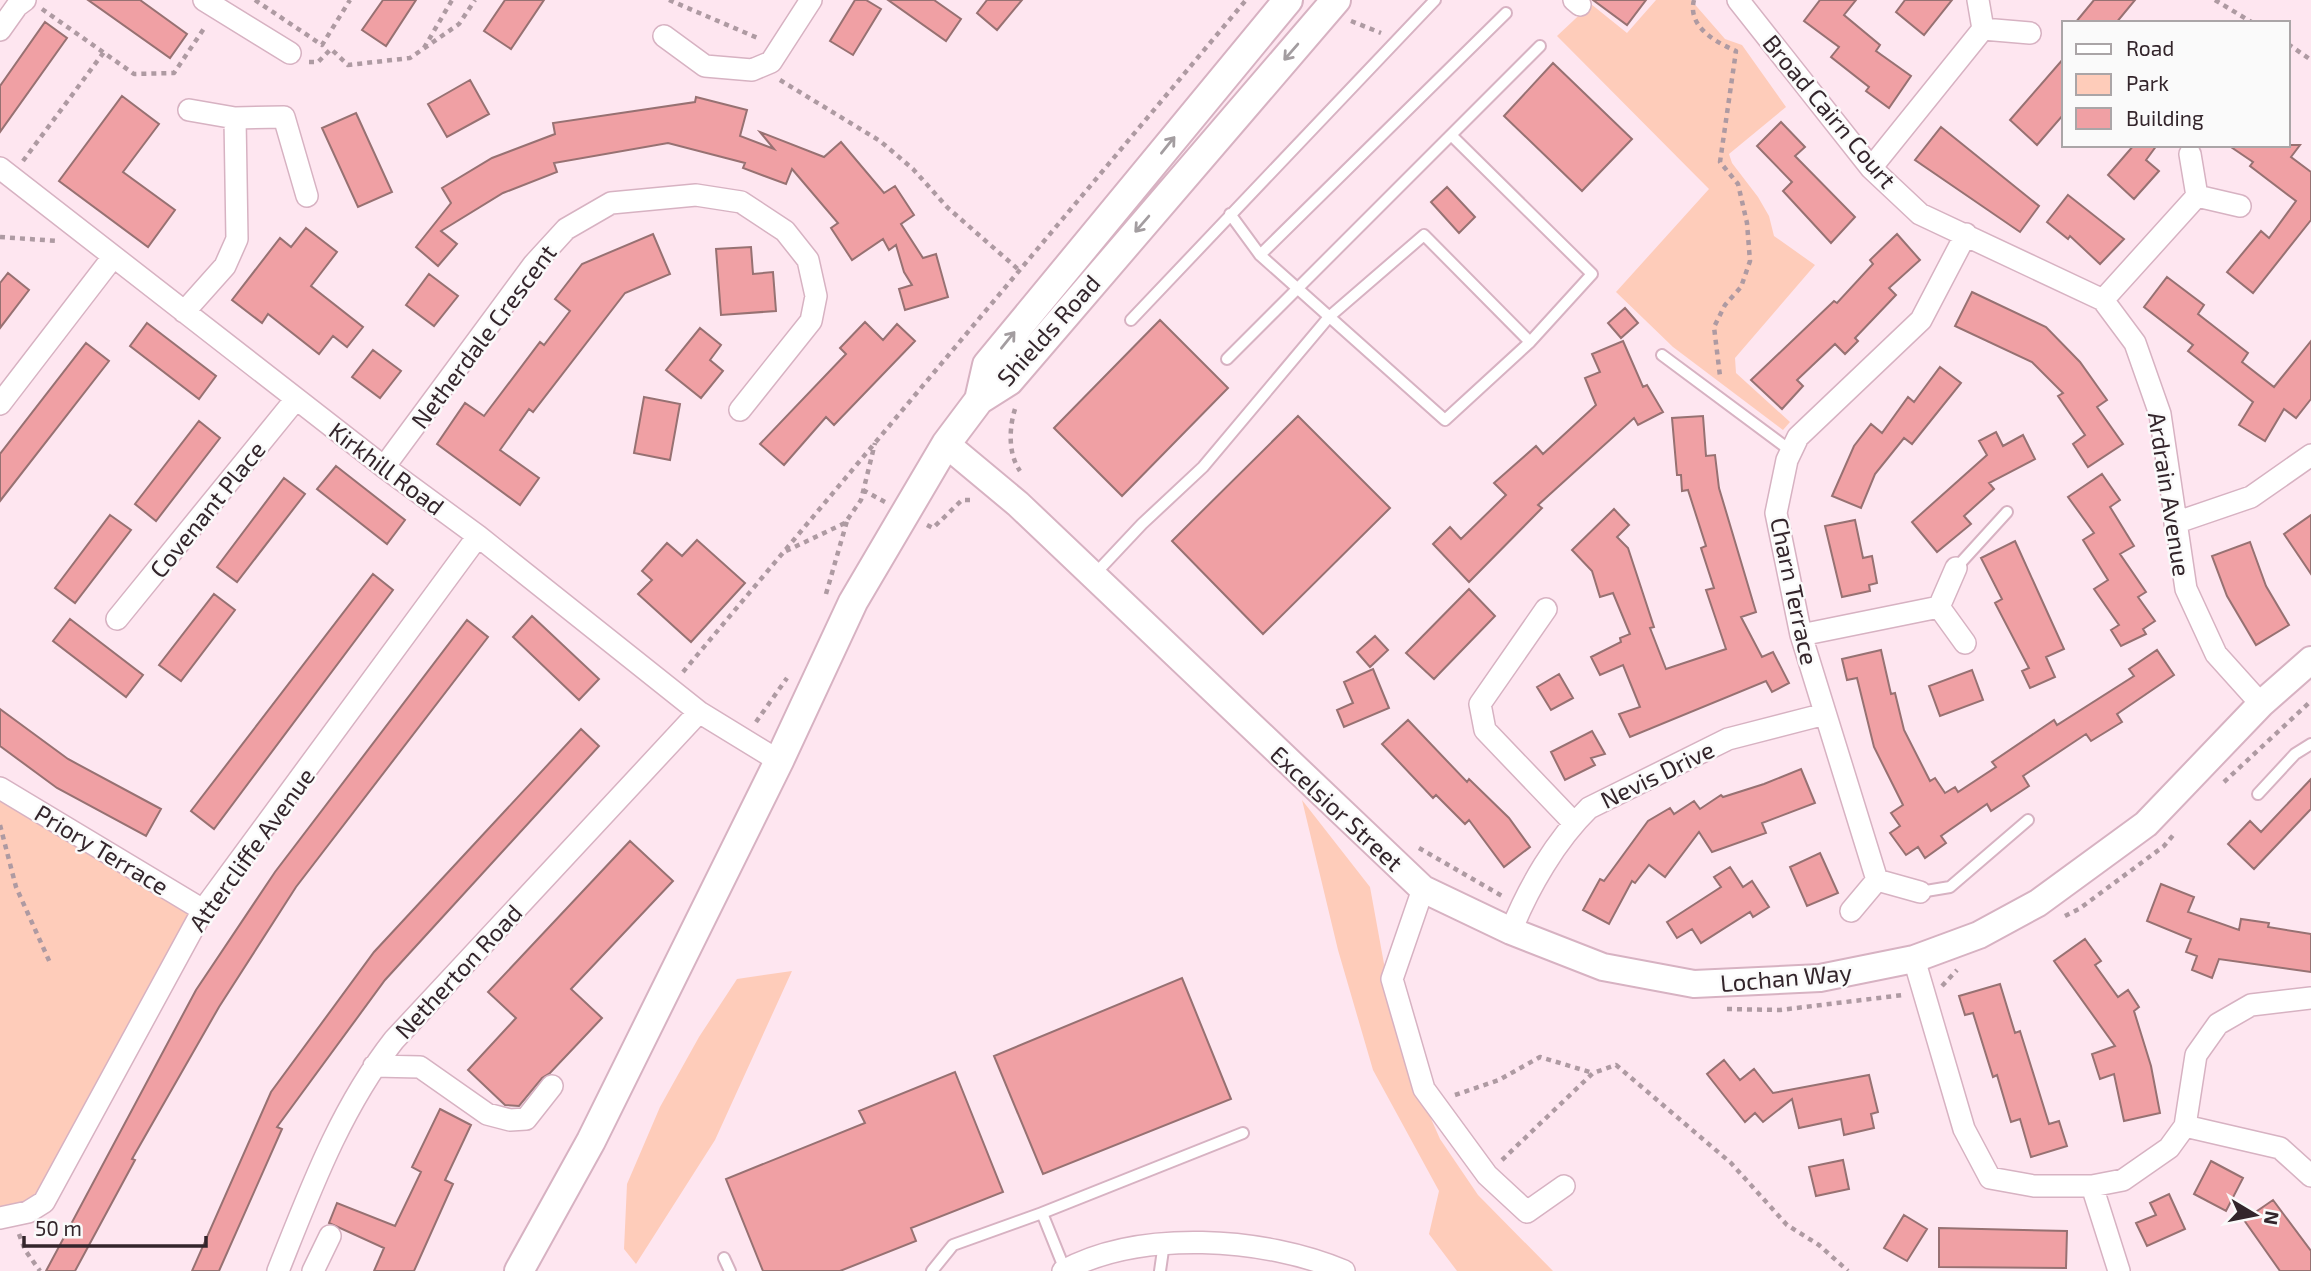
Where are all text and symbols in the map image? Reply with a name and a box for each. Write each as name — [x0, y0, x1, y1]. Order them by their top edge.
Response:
legend — [2062, 21, 2290, 147]
street label: Broad Cairn Court — [1757, 28, 1903, 194]
text: Road — [2126, 35, 2174, 60]
one-way arrow — [1283, 43, 1300, 60]
text: Park — [2126, 70, 2169, 95]
text: Building — [2126, 105, 2204, 130]
one-way arrow — [1160, 136, 1176, 154]
one-way arrow — [1134, 215, 1150, 233]
street label: Netherdale Crescent — [404, 238, 562, 434]
street label: Shields Road — [990, 268, 1106, 392]
one-way arrow — [1000, 331, 1016, 349]
street label: Ardrain Avenue — [2143, 410, 2197, 578]
street label: Kirkhill Road — [324, 415, 450, 521]
street label: Covenant Place — [143, 435, 271, 583]
street label: Charn Terrace — [1765, 515, 1825, 667]
street label: Nevis Drive — [1595, 734, 1719, 814]
street label: Excelsior Street — [1265, 739, 1409, 877]
street label: Attercliffe Avenue — [182, 762, 320, 936]
street label: Priory Terrace — [30, 798, 174, 900]
street label: Netherton Road — [388, 898, 528, 1044]
street label: Lochan Way — [1719, 957, 1853, 997]
north arrow — [2220, 1180, 2290, 1250]
scale bar — [24, 1204, 206, 1248]
text: N — [2260, 1209, 2285, 1227]
text: 50 m — [35, 1215, 82, 1240]

